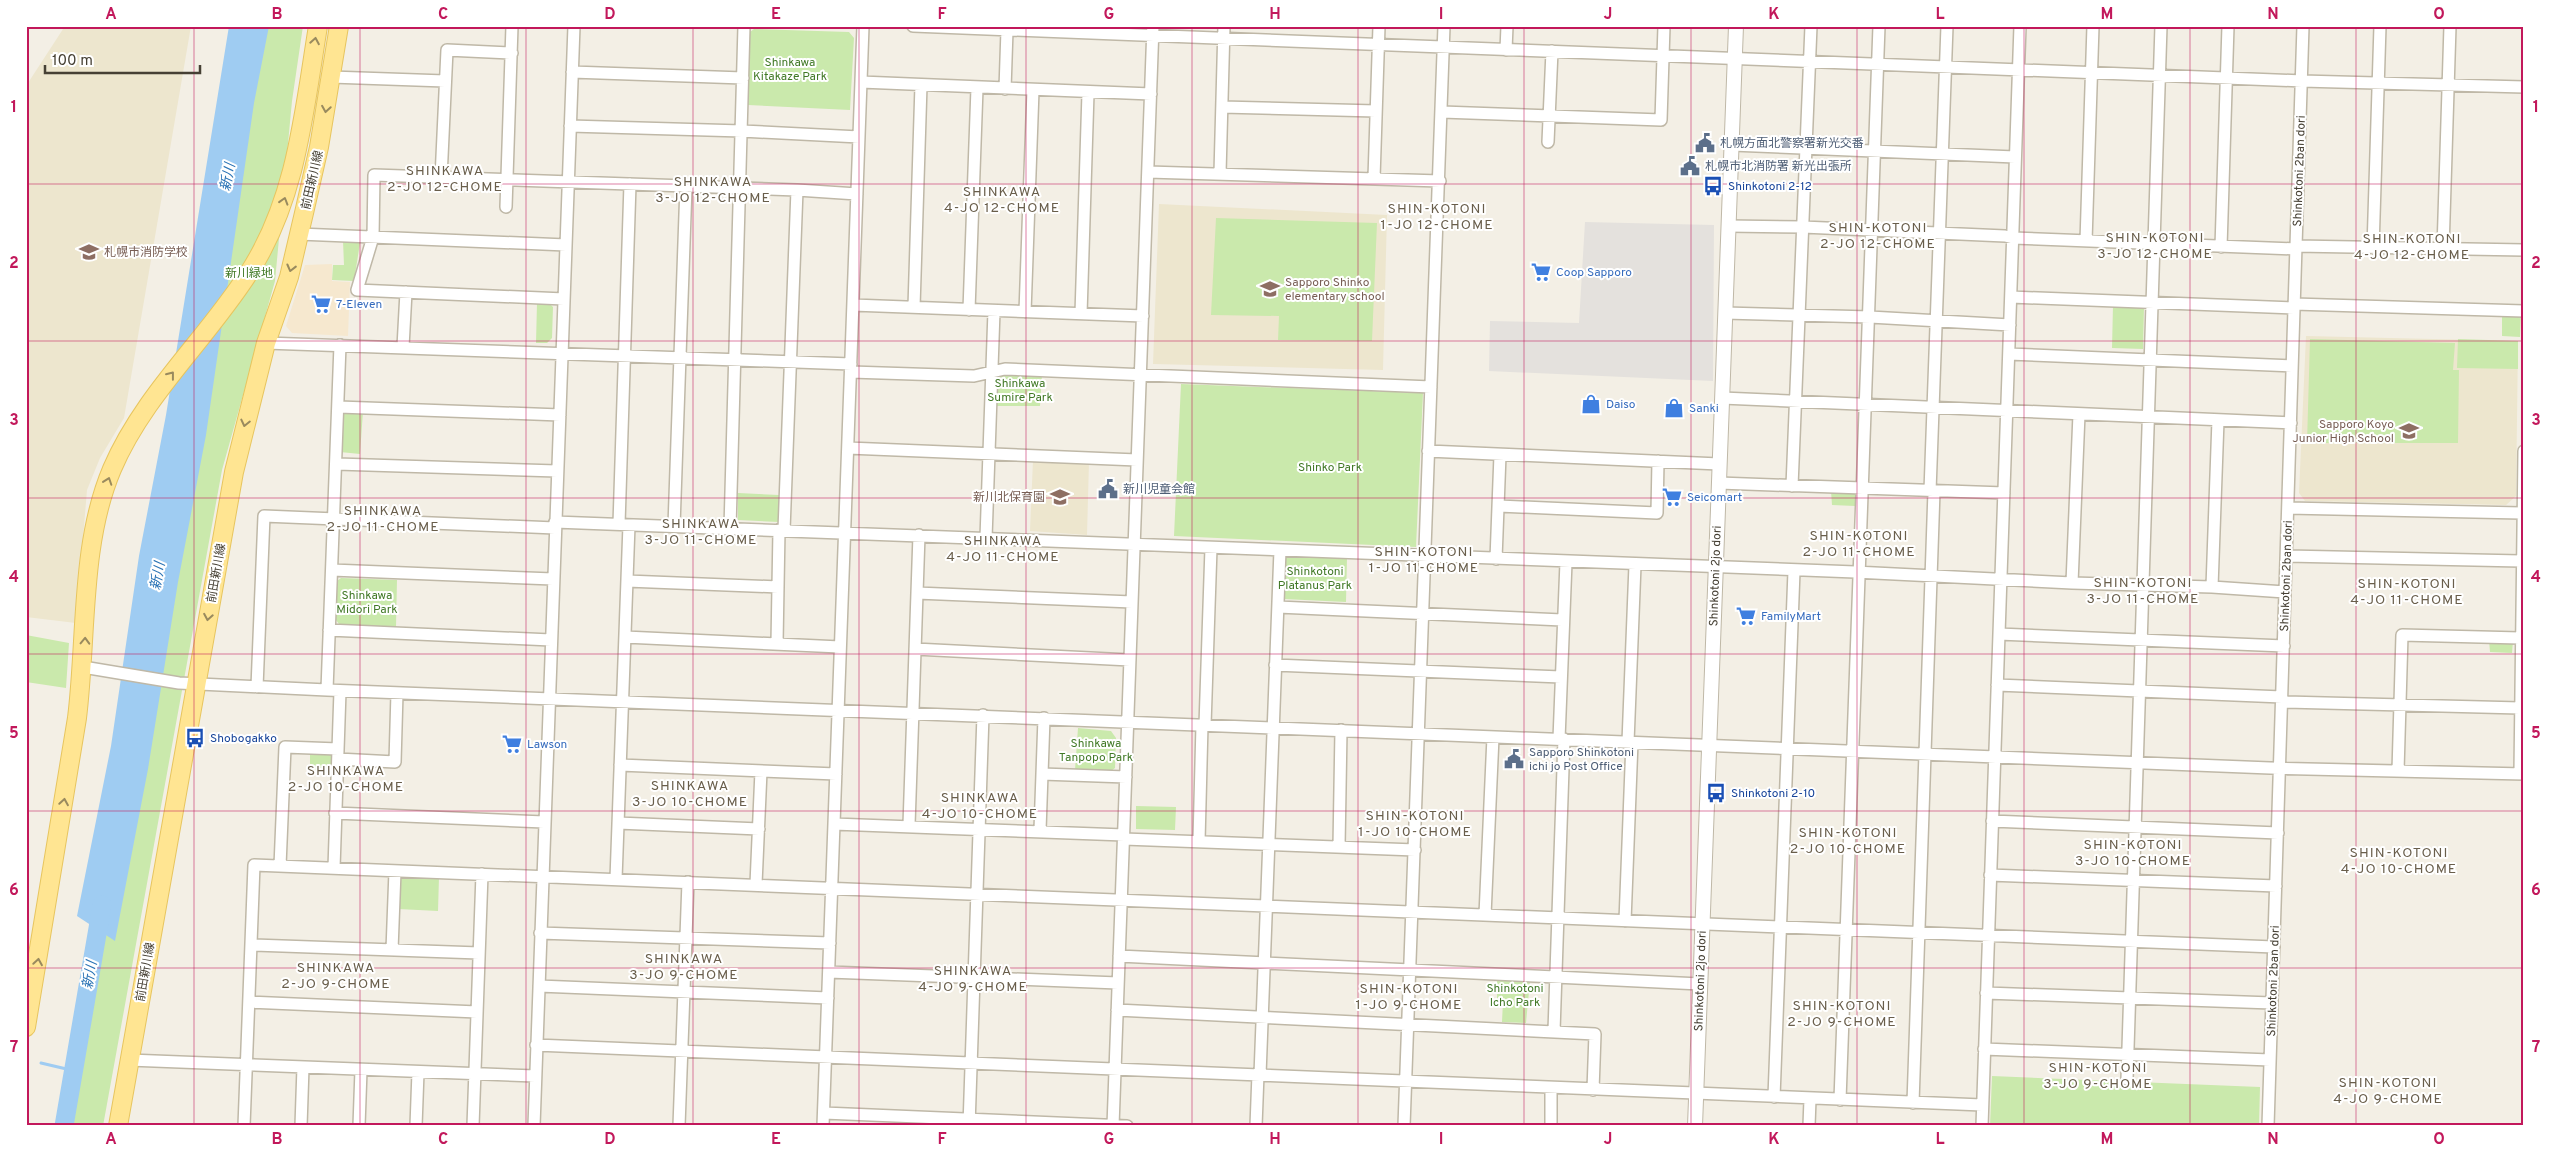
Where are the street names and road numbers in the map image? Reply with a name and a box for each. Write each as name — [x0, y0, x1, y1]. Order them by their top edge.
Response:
street label: Shinkotoni 2ban dori — [2290, 115, 2310, 227]
street label: 前田新川線 — [298, 149, 328, 211]
street label: Shinkotoni 2ban dori — [2277, 520, 2297, 632]
street label: Shinkotoni 2jo dori — [1706, 525, 1726, 627]
street label: 前田新川線 — [204, 542, 230, 604]
street label: Shinkotoni 2ban dori — [2264, 925, 2284, 1037]
street label: Shinkotoni 2jo dori — [1691, 930, 1711, 1032]
street label: 前田新川線 — [133, 941, 159, 1003]

